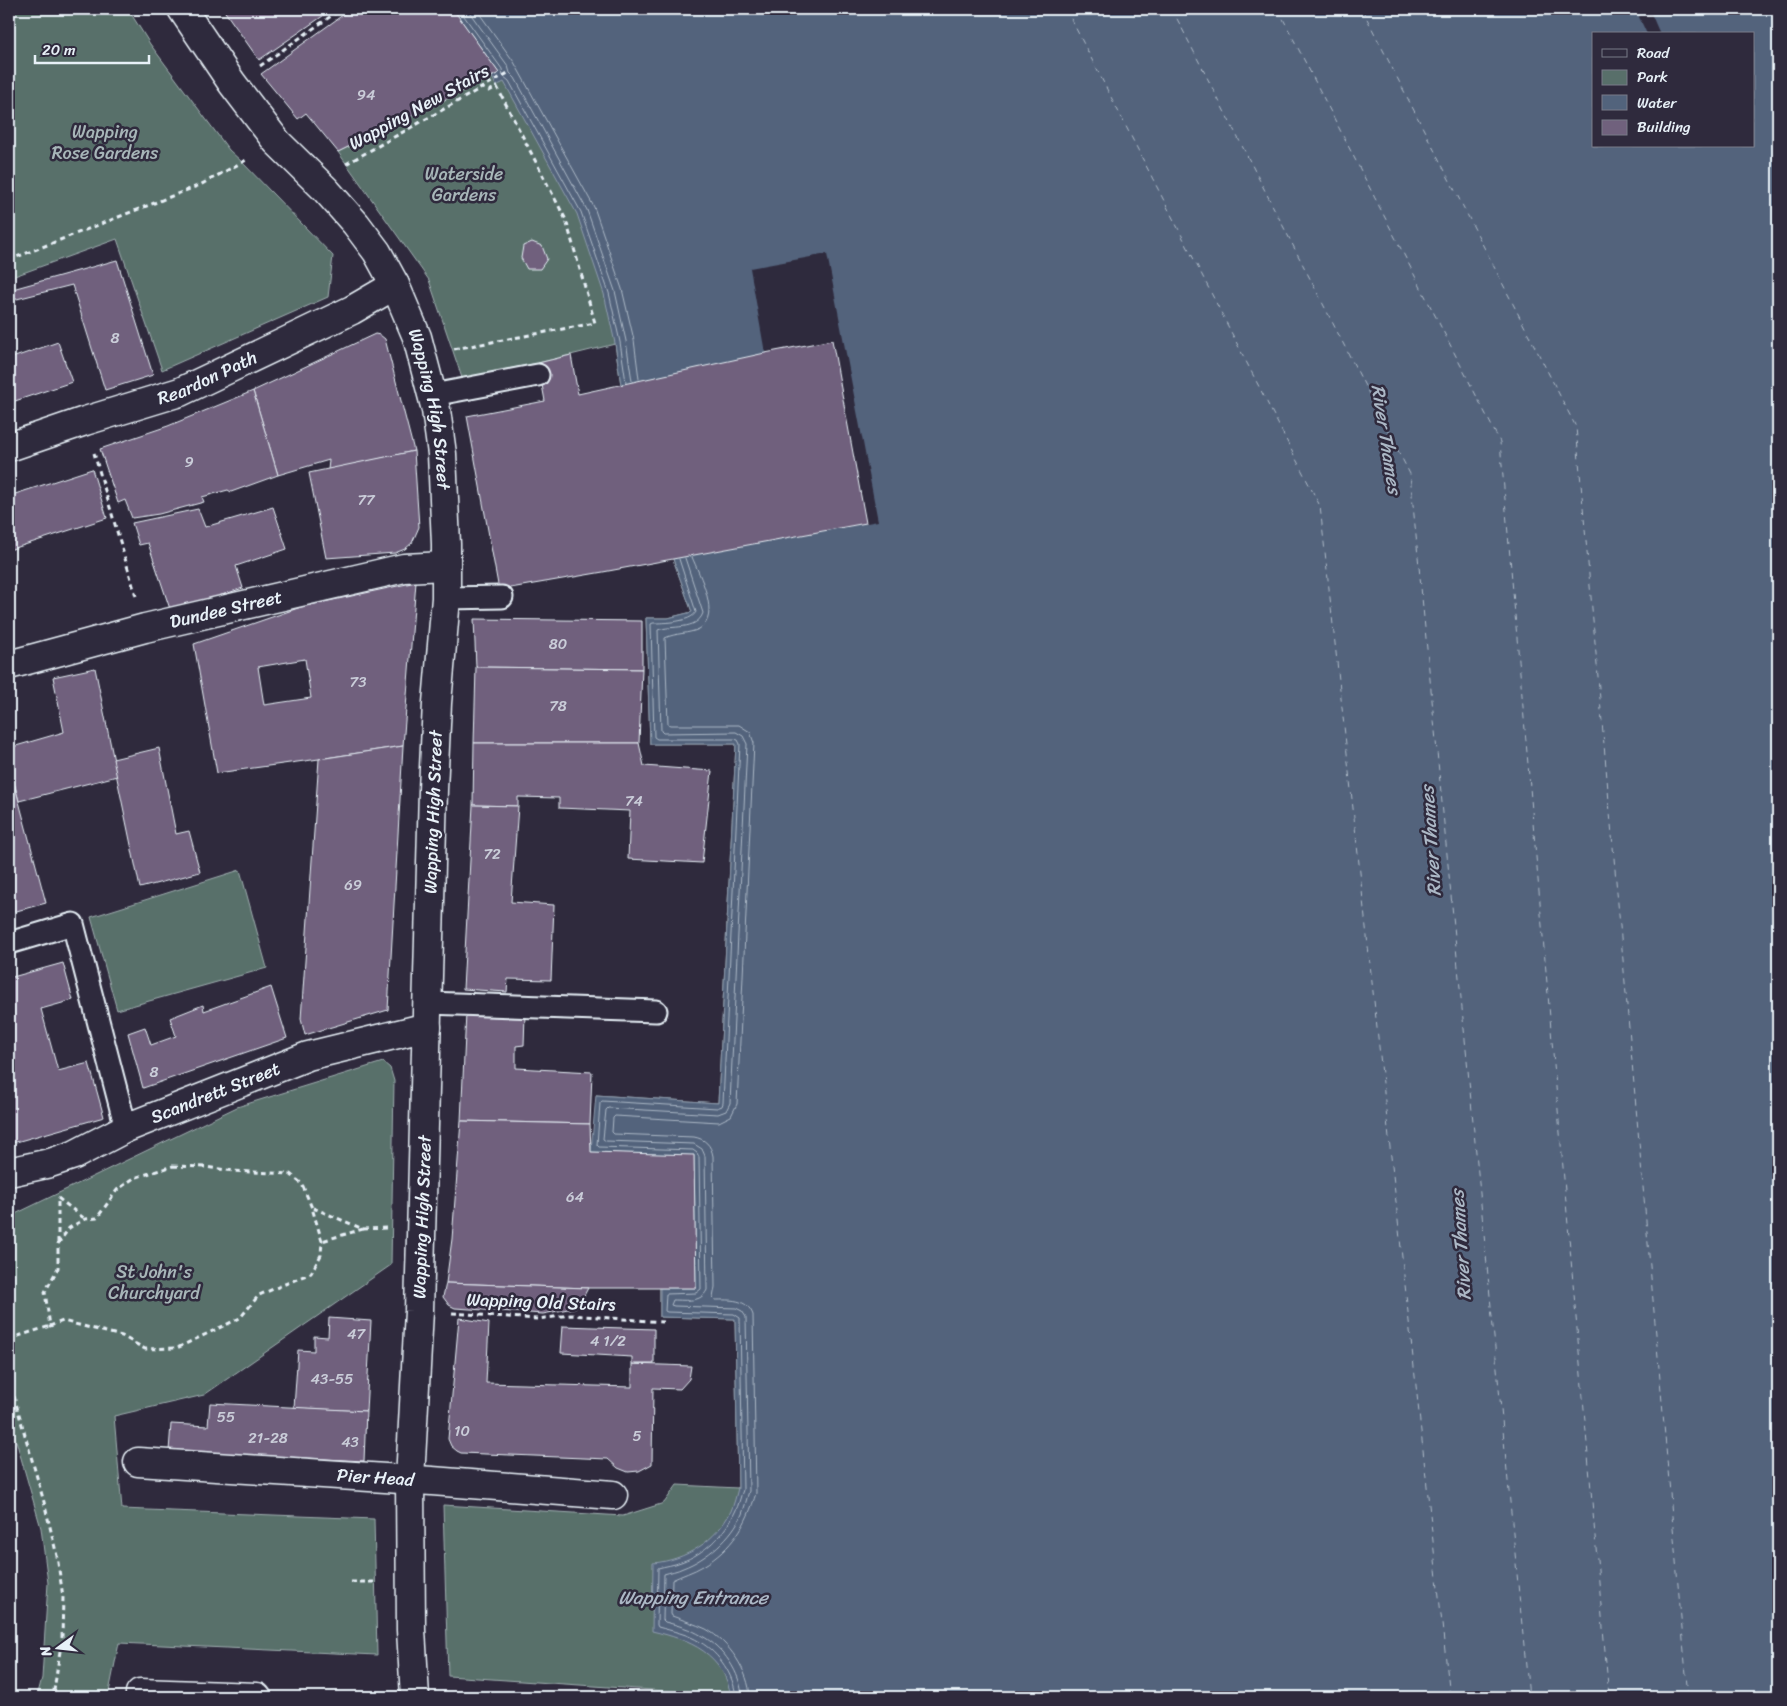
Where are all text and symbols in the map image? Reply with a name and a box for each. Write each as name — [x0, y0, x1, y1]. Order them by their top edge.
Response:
scale bar — [35, 32, 149, 64]
legend — [1592, 32, 1754, 148]
text: 20 m — [42, 37, 76, 63]
text: Road — [1637, 40, 1670, 66]
street label: Wapping New Stairs — [343, 55, 496, 159]
text: Park — [1637, 64, 1668, 90]
house number: 94 — [357, 82, 375, 108]
text: Water — [1637, 90, 1677, 116]
text: Building — [1637, 114, 1691, 140]
park label: Wapping Rose Gardens — [52, 116, 159, 169]
park label: Waterside Gardens — [425, 158, 503, 211]
street label: Wapping High Street — [399, 323, 460, 491]
house number: 8 — [110, 325, 120, 351]
street label: Reardon Path — [153, 342, 262, 414]
water label: River Thames — [1362, 382, 1412, 499]
house number: 9 — [184, 449, 194, 475]
house number: 77 — [357, 487, 376, 513]
street label: Dundee Street — [166, 581, 285, 638]
house number: 80 — [549, 631, 567, 657]
house number: 73 — [350, 669, 366, 695]
house number: 78 — [549, 693, 567, 719]
street label: Wapping High Street — [414, 729, 452, 894]
water label: River Thames — [1410, 782, 1451, 897]
house number: 74 — [625, 788, 643, 814]
house number: 72 — [483, 841, 501, 867]
house number: 69 — [344, 872, 362, 898]
street label: Scandrett Street — [146, 1052, 285, 1133]
house number: 8 — [149, 1059, 159, 1085]
street label: Wapping High Street — [403, 1134, 441, 1299]
house number: 64 — [566, 1184, 584, 1210]
water label: River Thames — [1440, 1186, 1481, 1301]
park label: St John's Churchyard — [108, 1256, 201, 1309]
street label: Wapping Old Stairs — [466, 1283, 617, 1321]
house number: 47 — [347, 1321, 366, 1347]
house number: 4 1/2 — [590, 1328, 626, 1354]
house number: 43-55 — [311, 1366, 353, 1392]
house number: 55 — [217, 1404, 235, 1430]
house number: 10 — [454, 1418, 470, 1444]
house number: 5 — [632, 1423, 642, 1449]
house number: 21-28 — [248, 1425, 288, 1451]
house number: 43 — [341, 1429, 359, 1455]
street label: Pier Head — [336, 1459, 417, 1496]
water label: Wapping Entrance — [618, 1581, 770, 1614]
north arrow — [32, 1624, 82, 1674]
text: N — [33, 1643, 60, 1660]

